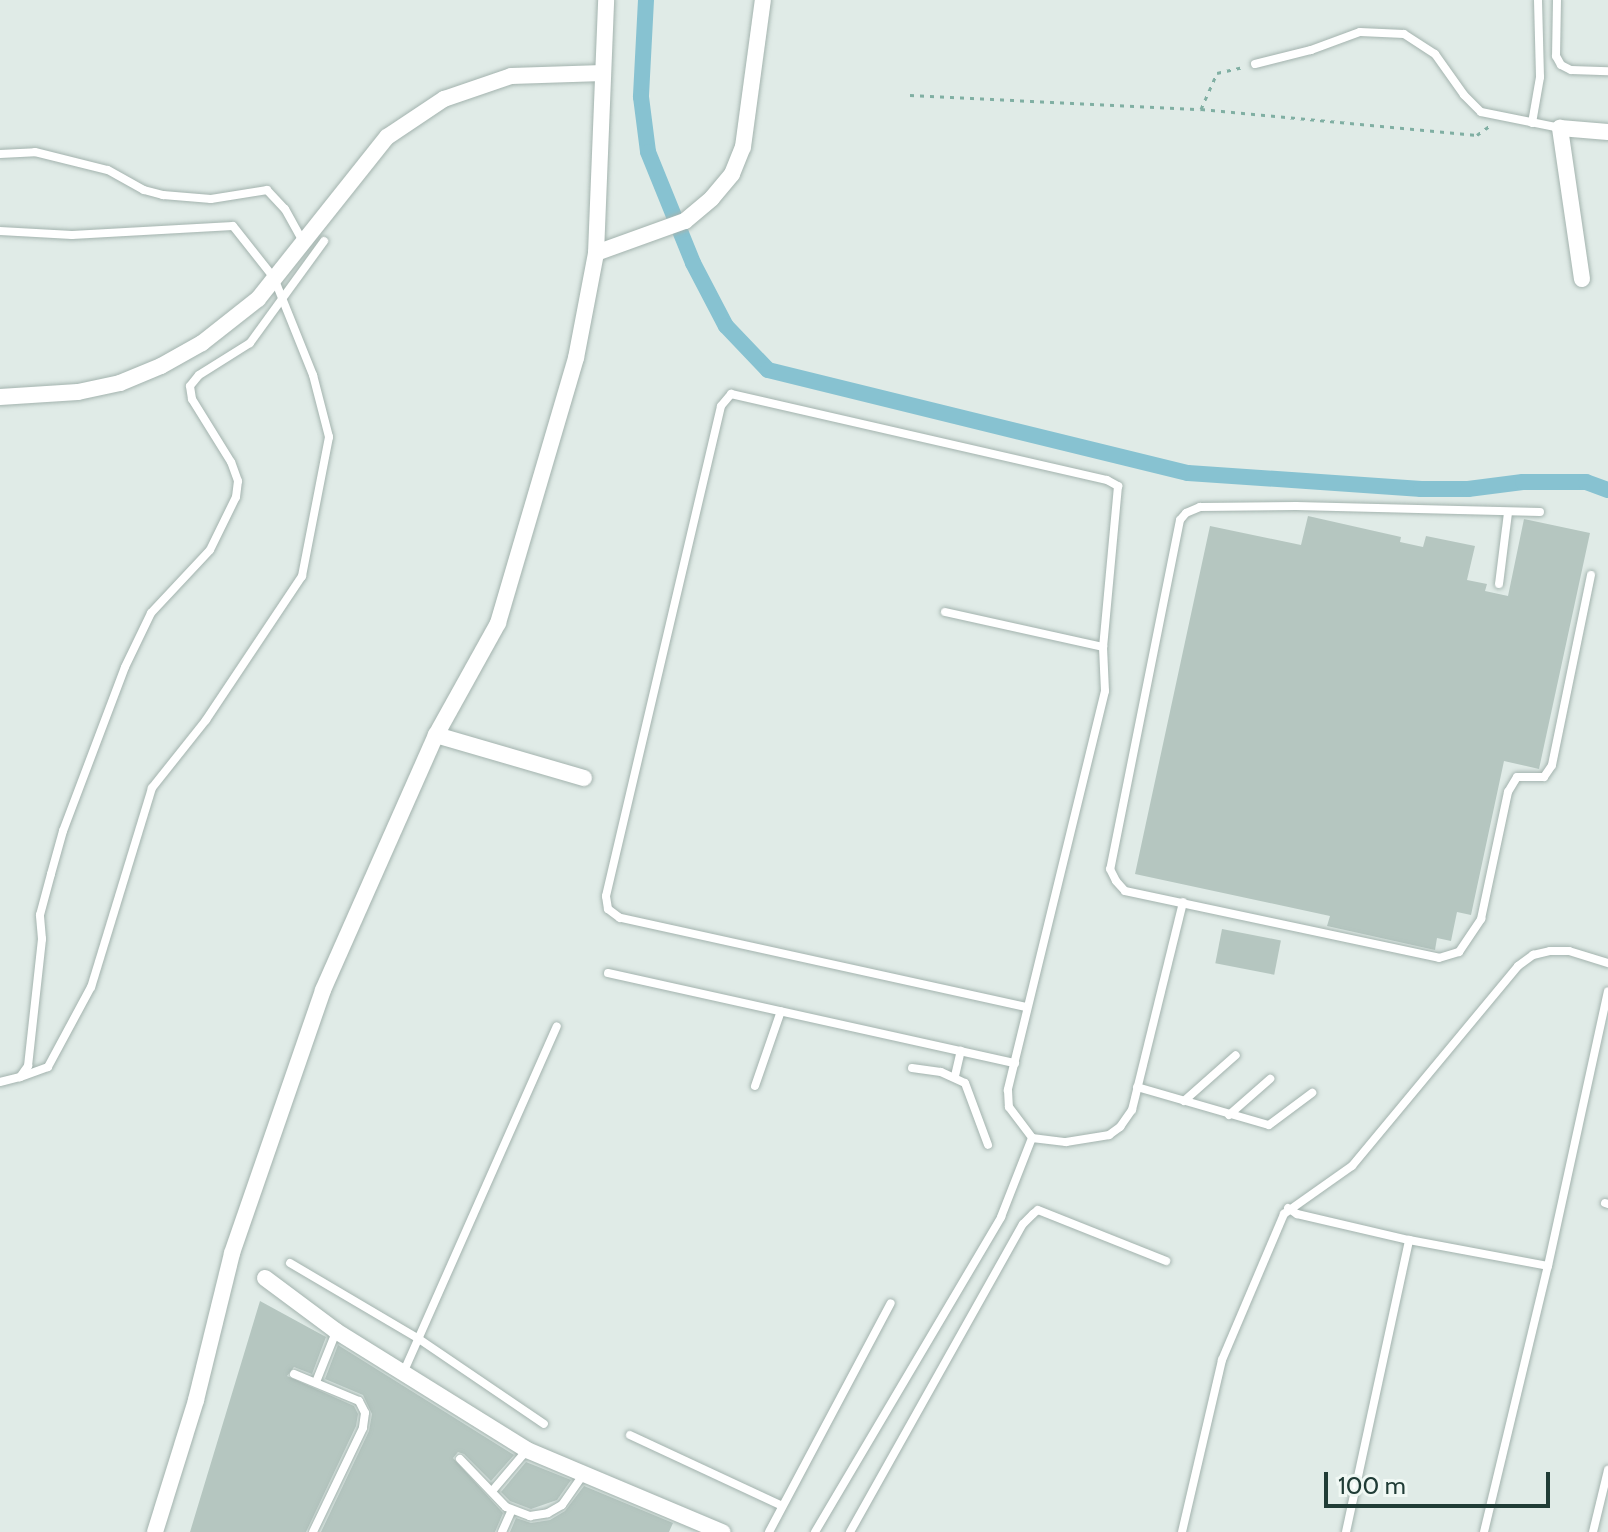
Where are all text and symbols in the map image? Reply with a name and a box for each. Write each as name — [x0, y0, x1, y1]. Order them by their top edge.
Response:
scale bar — [1328, 1456, 1554, 1506]
text: 100 m — [1338, 1471, 1406, 1500]

